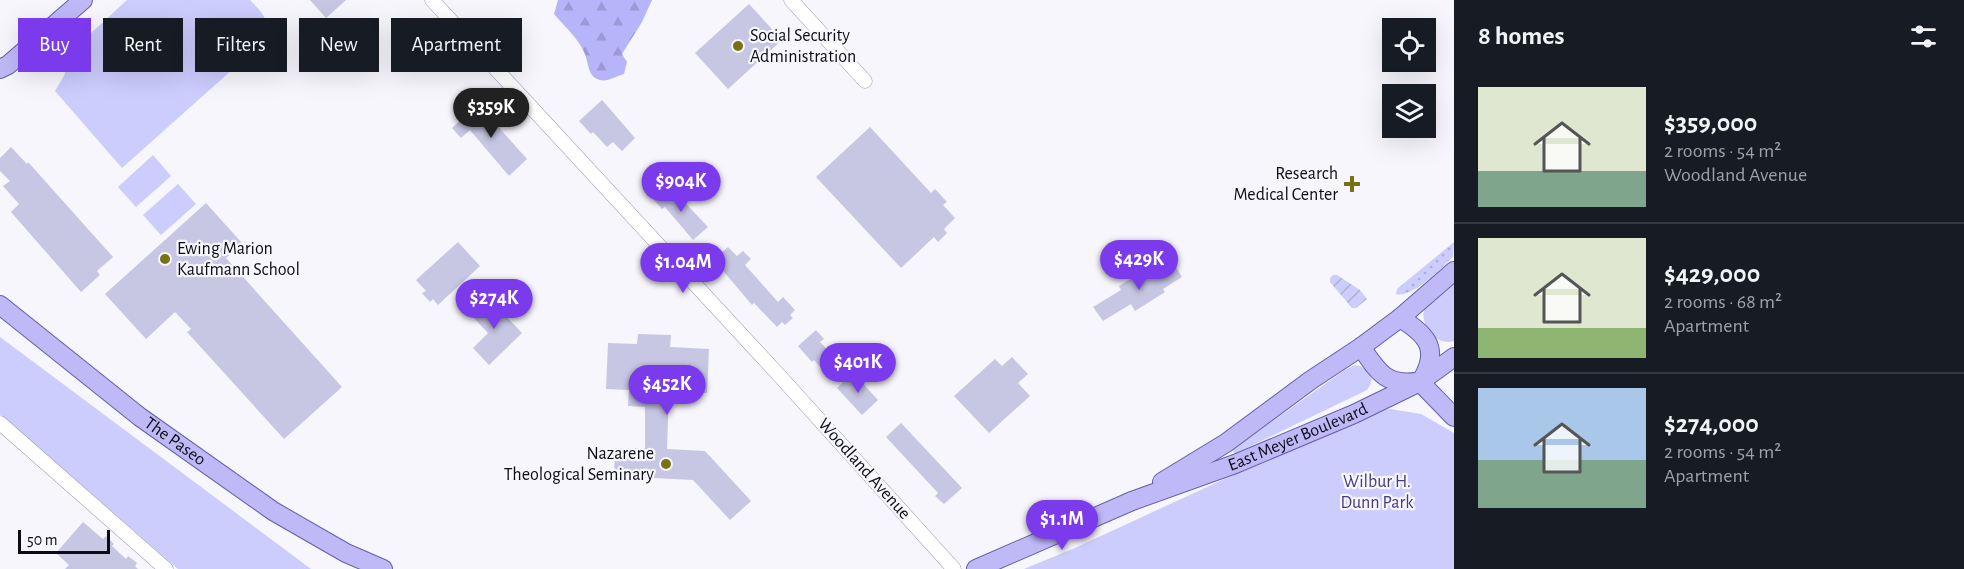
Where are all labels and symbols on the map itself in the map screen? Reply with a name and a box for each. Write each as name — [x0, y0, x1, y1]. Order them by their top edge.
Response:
place label: Social Security Administration — [750, 27, 856, 66]
marker: Social Security Administration — [731, 39, 745, 53]
pin: $359K — [449, 88, 533, 139]
pin: $904K — [639, 162, 723, 213]
place label: Research Medical Center — [1234, 165, 1338, 204]
marker: Research Medical Center — [1343, 175, 1361, 193]
place label: Ewing Marion Kaufmann School — [177, 240, 300, 279]
pin: $429K — [1097, 240, 1181, 291]
pin: $1.04M — [634, 243, 732, 294]
marker: Ewing Marion Kaufmann School — [158, 252, 172, 266]
pin: $274K — [452, 279, 536, 330]
pin: $401K — [816, 343, 900, 394]
pin: $452K — [625, 365, 709, 416]
street label: East Meyer Boulevard — [1226, 400, 1371, 475]
street label: The Paseo — [141, 414, 209, 469]
street label: Woodland Avenue — [814, 415, 914, 523]
place label: Nazarene Theological Seminary — [504, 445, 654, 484]
marker: Nazarene Theological Seminary — [659, 457, 673, 471]
park label: Wilbur H. Dunn Park — [1340, 473, 1414, 512]
pin: $1.1M — [1020, 500, 1104, 551]
scale bar — [18, 527, 110, 554]

